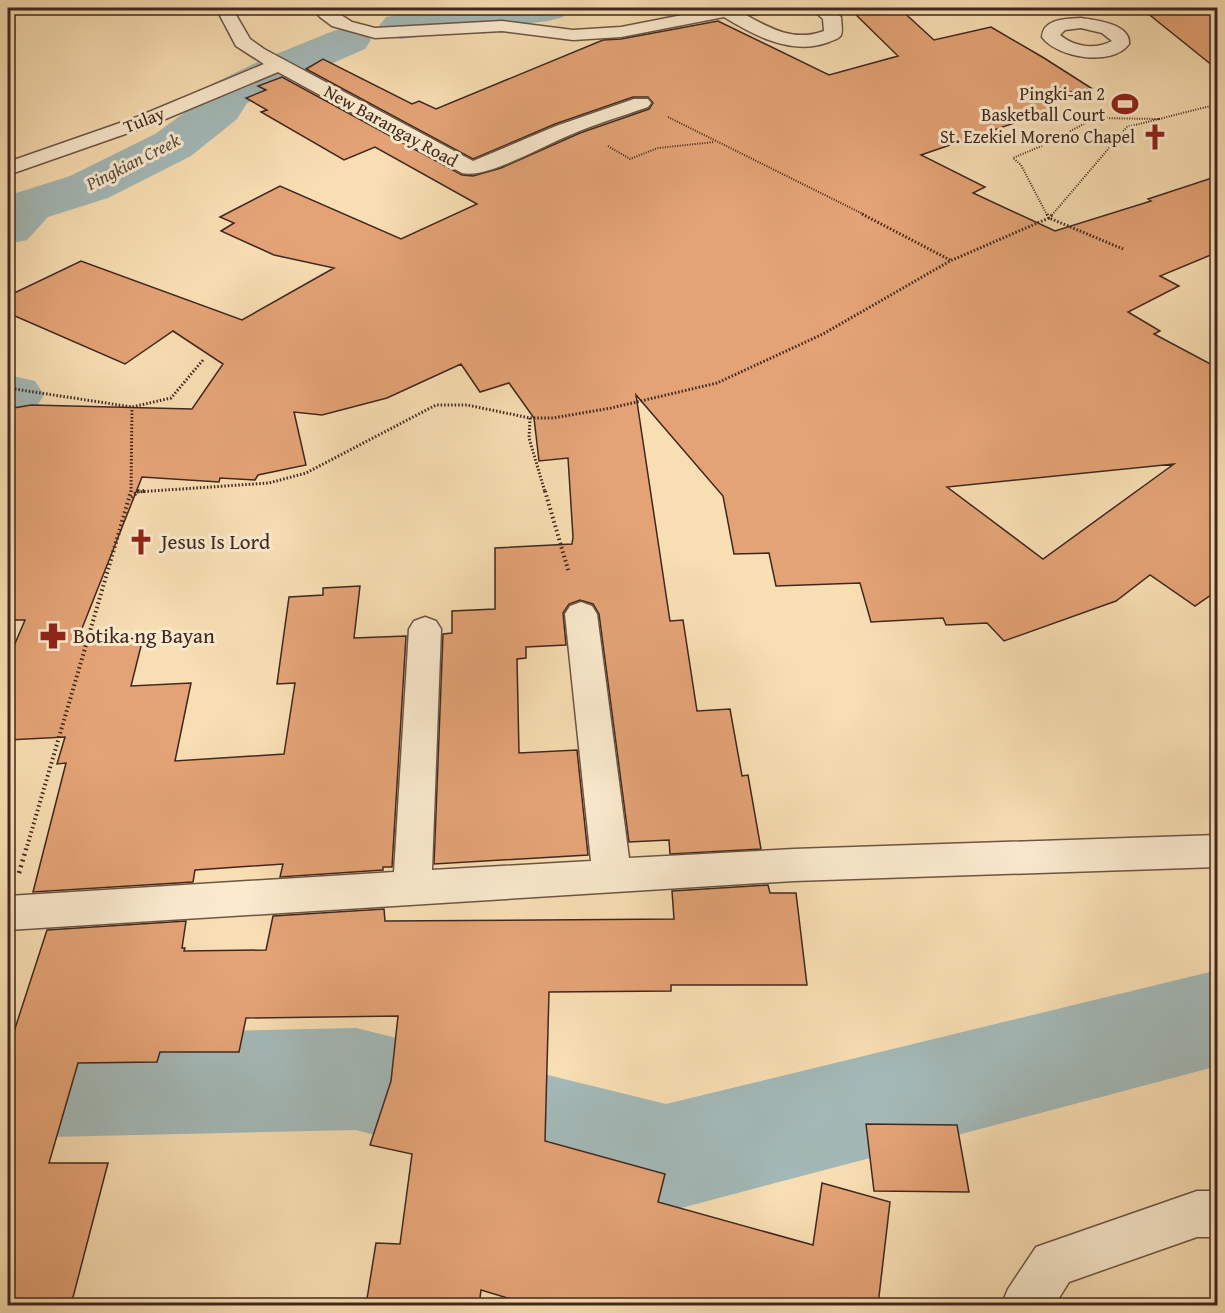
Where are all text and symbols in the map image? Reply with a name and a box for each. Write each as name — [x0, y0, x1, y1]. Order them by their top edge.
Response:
street label: New Barangay Road — [319, 77, 464, 174]
place label: Pingki-an 2 Basketball Court — [981, 80, 1106, 128]
sports icon: Pingki-an 2 Basketball Court — [1110, 89, 1140, 119]
street label: Tulay — [119, 99, 168, 140]
church icon: St. Ezekiel Moreno Chapel — [1140, 122, 1170, 152]
place label: St. Ezekiel Moreno Chapel — [940, 123, 1135, 150]
water label: Pingkian Creek — [80, 126, 185, 197]
place label: Jesus Is Lord — [158, 526, 271, 557]
church icon: Jesus Is Lord — [126, 527, 156, 557]
place label: Botika ng Bayan — [73, 620, 215, 651]
pharmacy icon: Botika ng Bayan — [38, 621, 68, 651]

